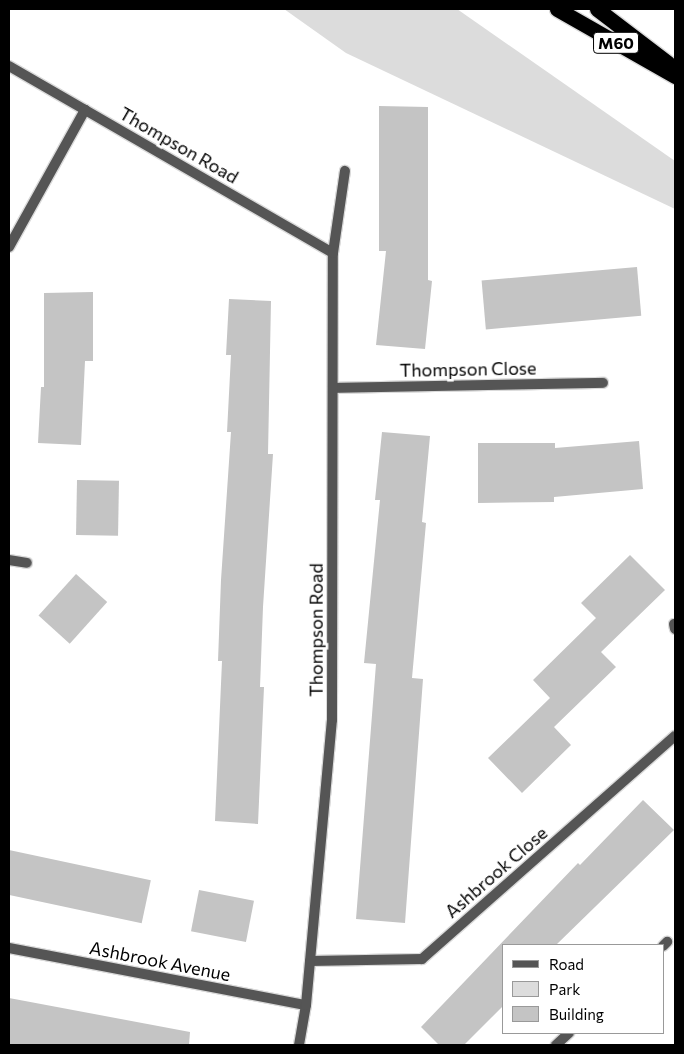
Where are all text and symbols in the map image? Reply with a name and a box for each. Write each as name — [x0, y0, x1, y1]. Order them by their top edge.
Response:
road number: M60 — [592, 29, 640, 56]
street label: Thompson Road — [116, 102, 242, 188]
street label: Thompson Close — [399, 357, 537, 381]
street label: Thompson Road — [305, 563, 327, 697]
street label: Ashbrook Close — [440, 822, 552, 922]
street label: Ashbrook Avenue — [88, 937, 232, 985]
legend — [502, 944, 664, 1034]
text: Road — [549, 955, 584, 973]
text: Park — [549, 980, 580, 998]
text: Building — [549, 1005, 604, 1023]

